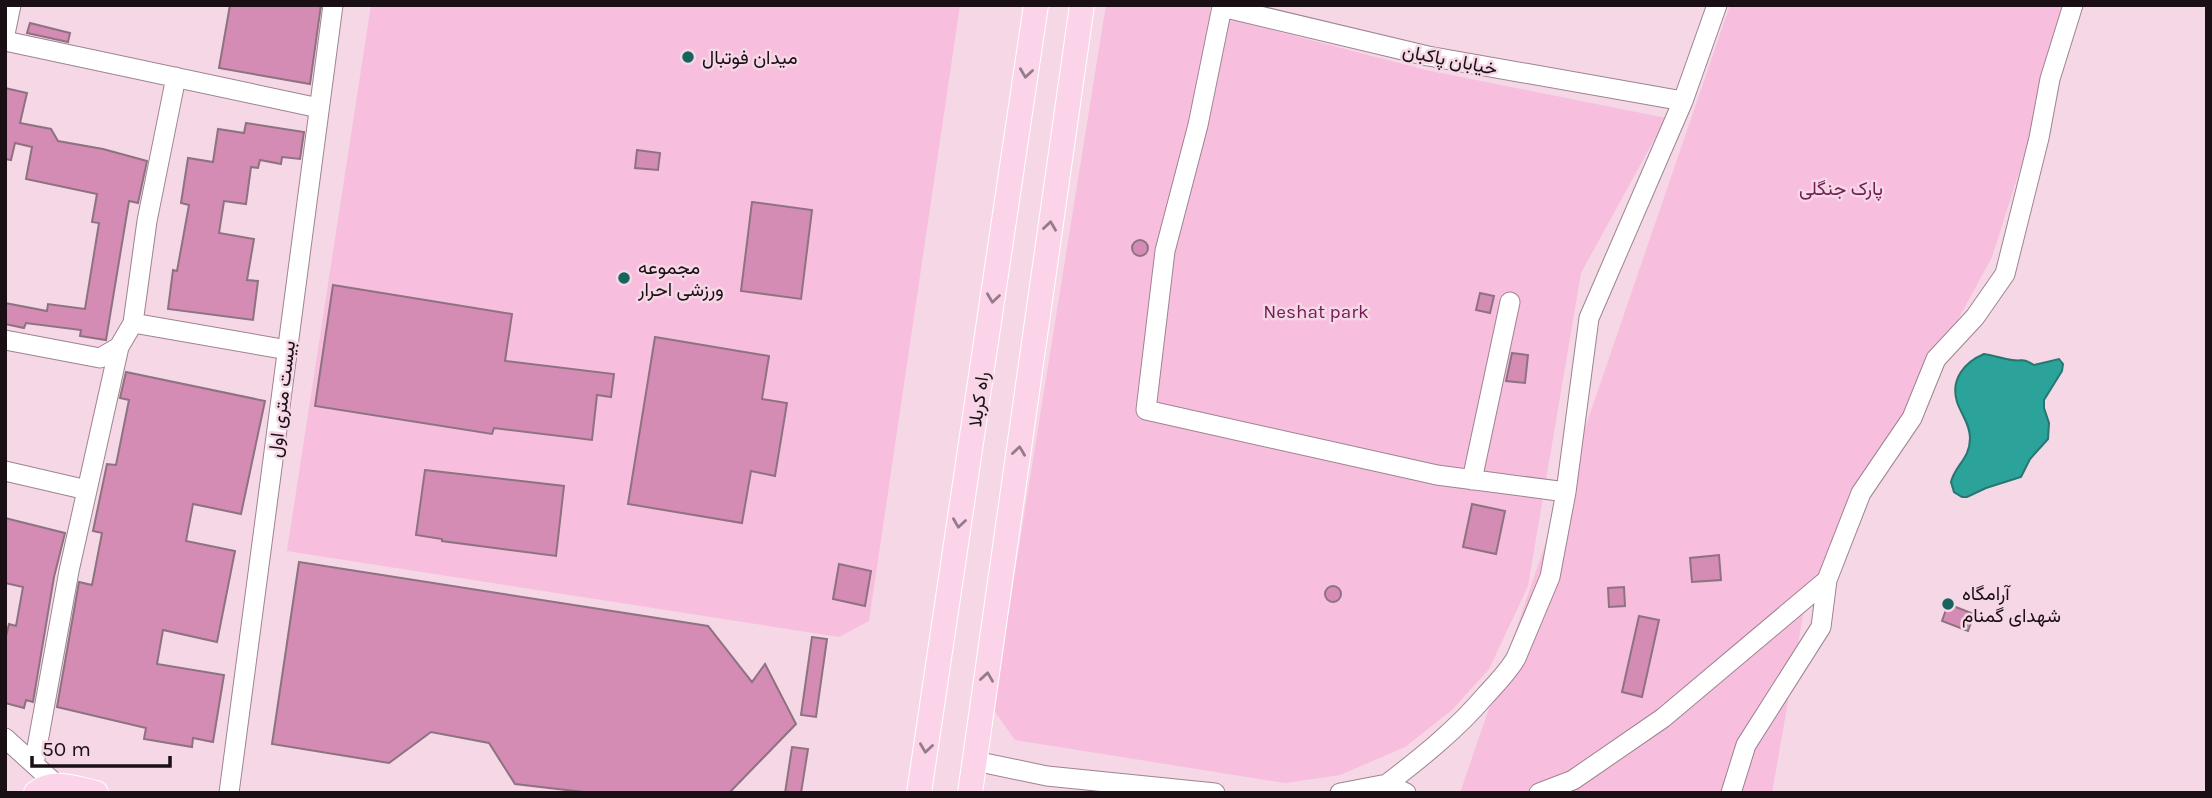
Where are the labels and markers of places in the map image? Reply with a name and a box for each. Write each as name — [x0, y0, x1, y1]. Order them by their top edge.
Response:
place label: میدان فوتبال — [702, 47, 798, 69]
marker: میدان فوتبال — [680, 49, 696, 65]
place label: مجموعه ورزشی احرار — [637, 257, 724, 301]
marker: مجموعه ورزشی احرار — [616, 270, 632, 286]
place label: آرامگاه شهدای گمنام — [1962, 583, 2061, 628]
marker: آرامگاه شهدای گمنام — [1940, 596, 1956, 612]

